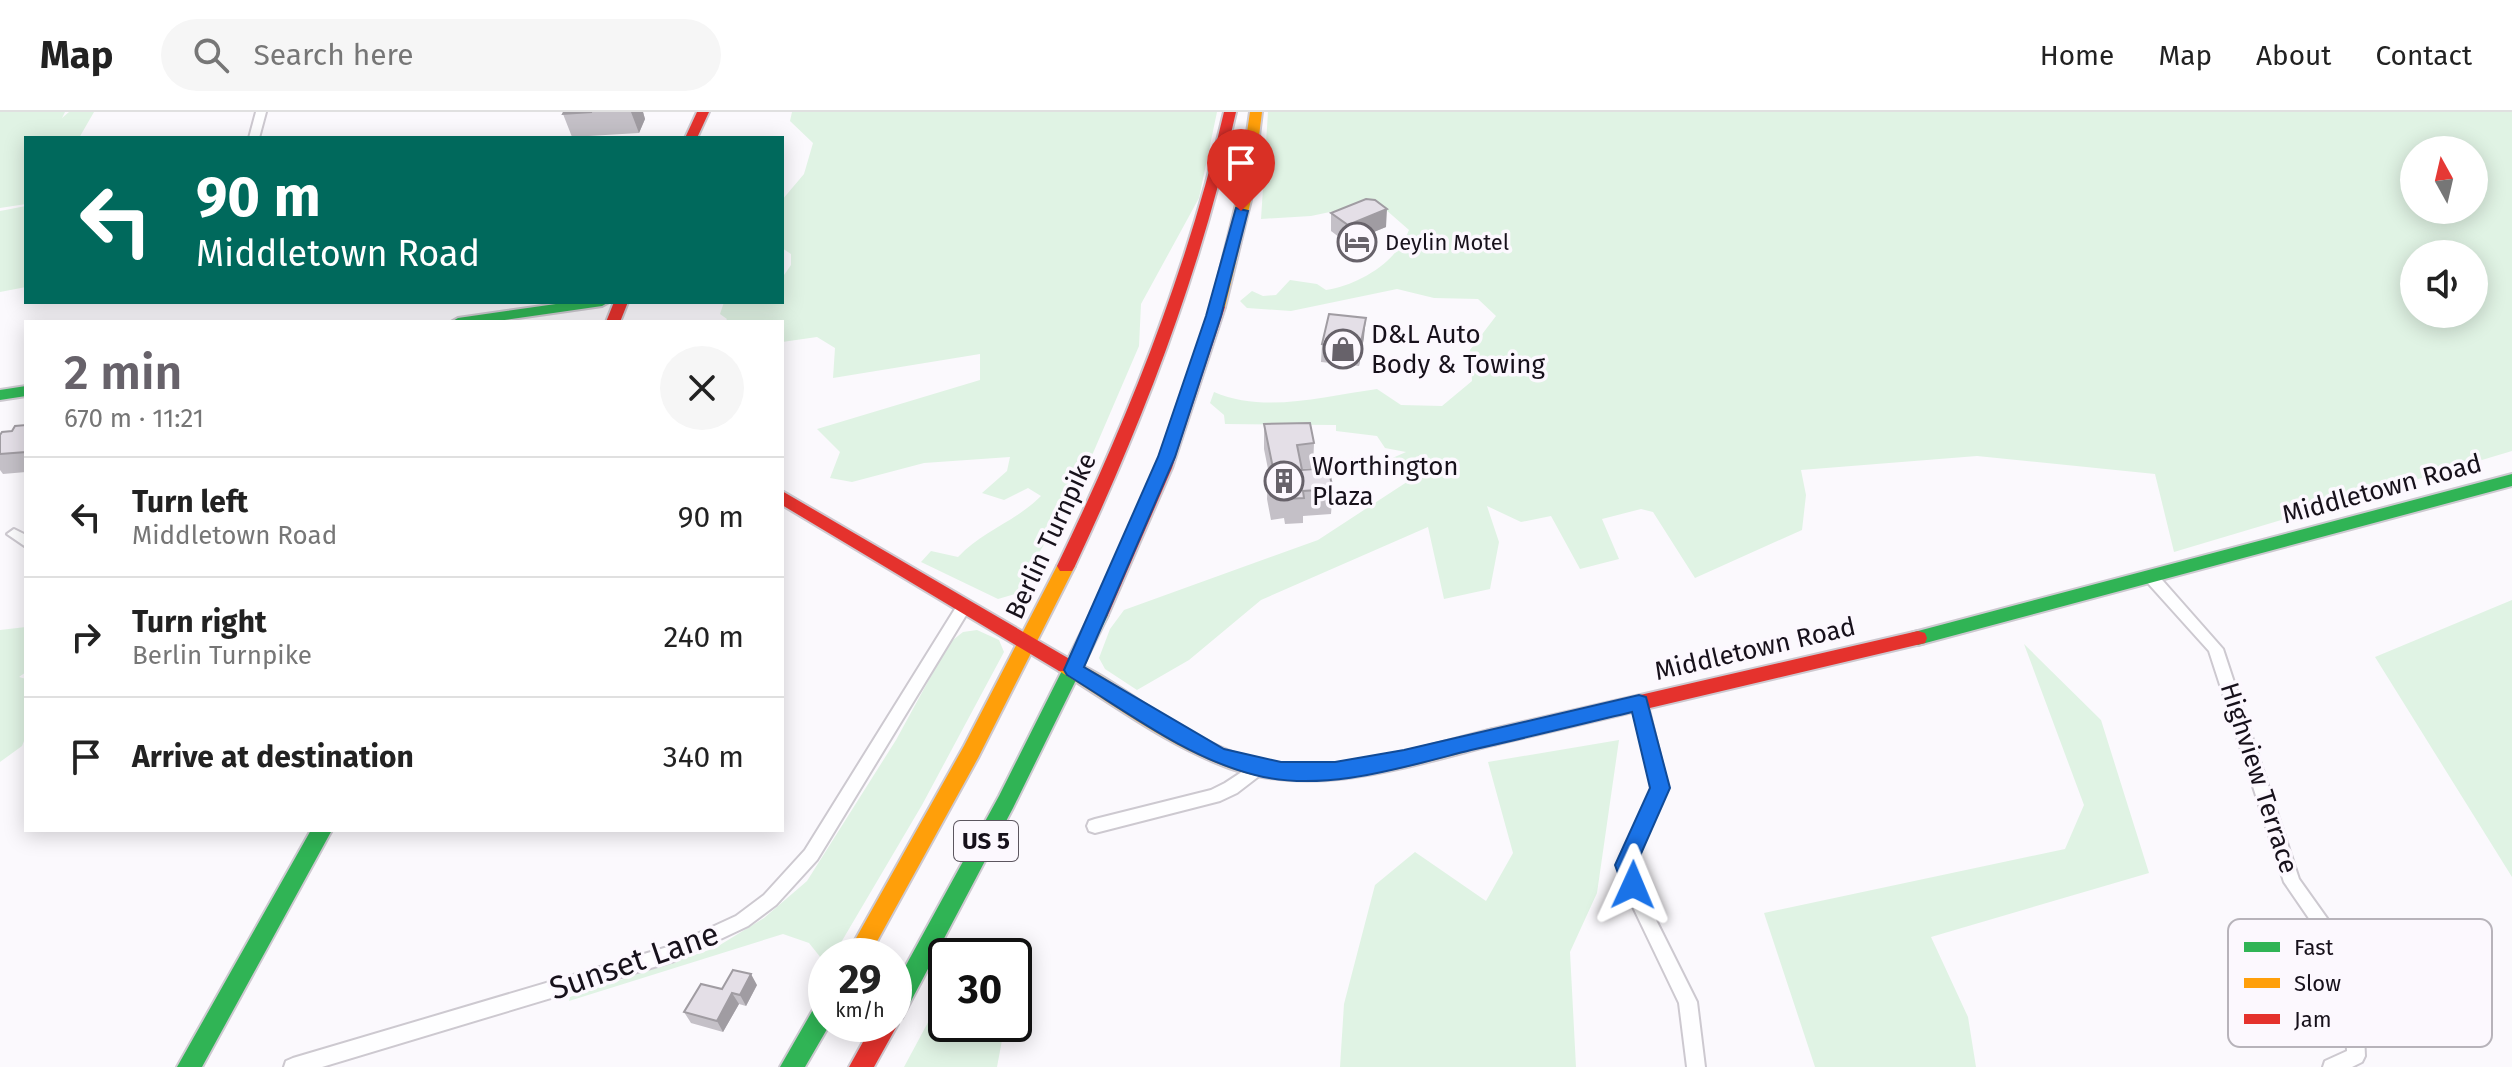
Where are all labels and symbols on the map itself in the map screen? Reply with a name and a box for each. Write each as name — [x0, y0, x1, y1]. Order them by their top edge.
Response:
pin — [1207, 129, 1275, 211]
north arrow — [2400, 136, 2488, 224]
hotel icon: Deylin Motel — [1336, 221, 1378, 263]
place label: Deylin Motel — [1385, 229, 1509, 256]
place label: D&L Auto Body & Towing — [1371, 319, 1545, 380]
shop icon: D&L Auto Body & Towing — [1322, 328, 1364, 370]
street label: Middletown Road — [2279, 447, 2485, 531]
street label: Berlin Turnpike — [999, 448, 1103, 624]
place label: Worthington Plaza — [1312, 451, 1459, 512]
building icon: Worthington Plaza — [1263, 460, 1305, 502]
street label: Middletown Road — [1652, 611, 1858, 687]
street label: Highview Terrace — [2214, 679, 2304, 877]
road number: US 5 — [954, 821, 1018, 861]
position arrow — [1591, 843, 1675, 927]
street label: Sunset Lane — [544, 914, 724, 1008]
legend — [2228, 919, 2492, 1047]
text: Fast — [2294, 934, 2334, 961]
speed limit sign: 30 — [928, 938, 1032, 1042]
text: Slow — [2294, 970, 2341, 997]
text: Jam — [2294, 1006, 2332, 1033]

